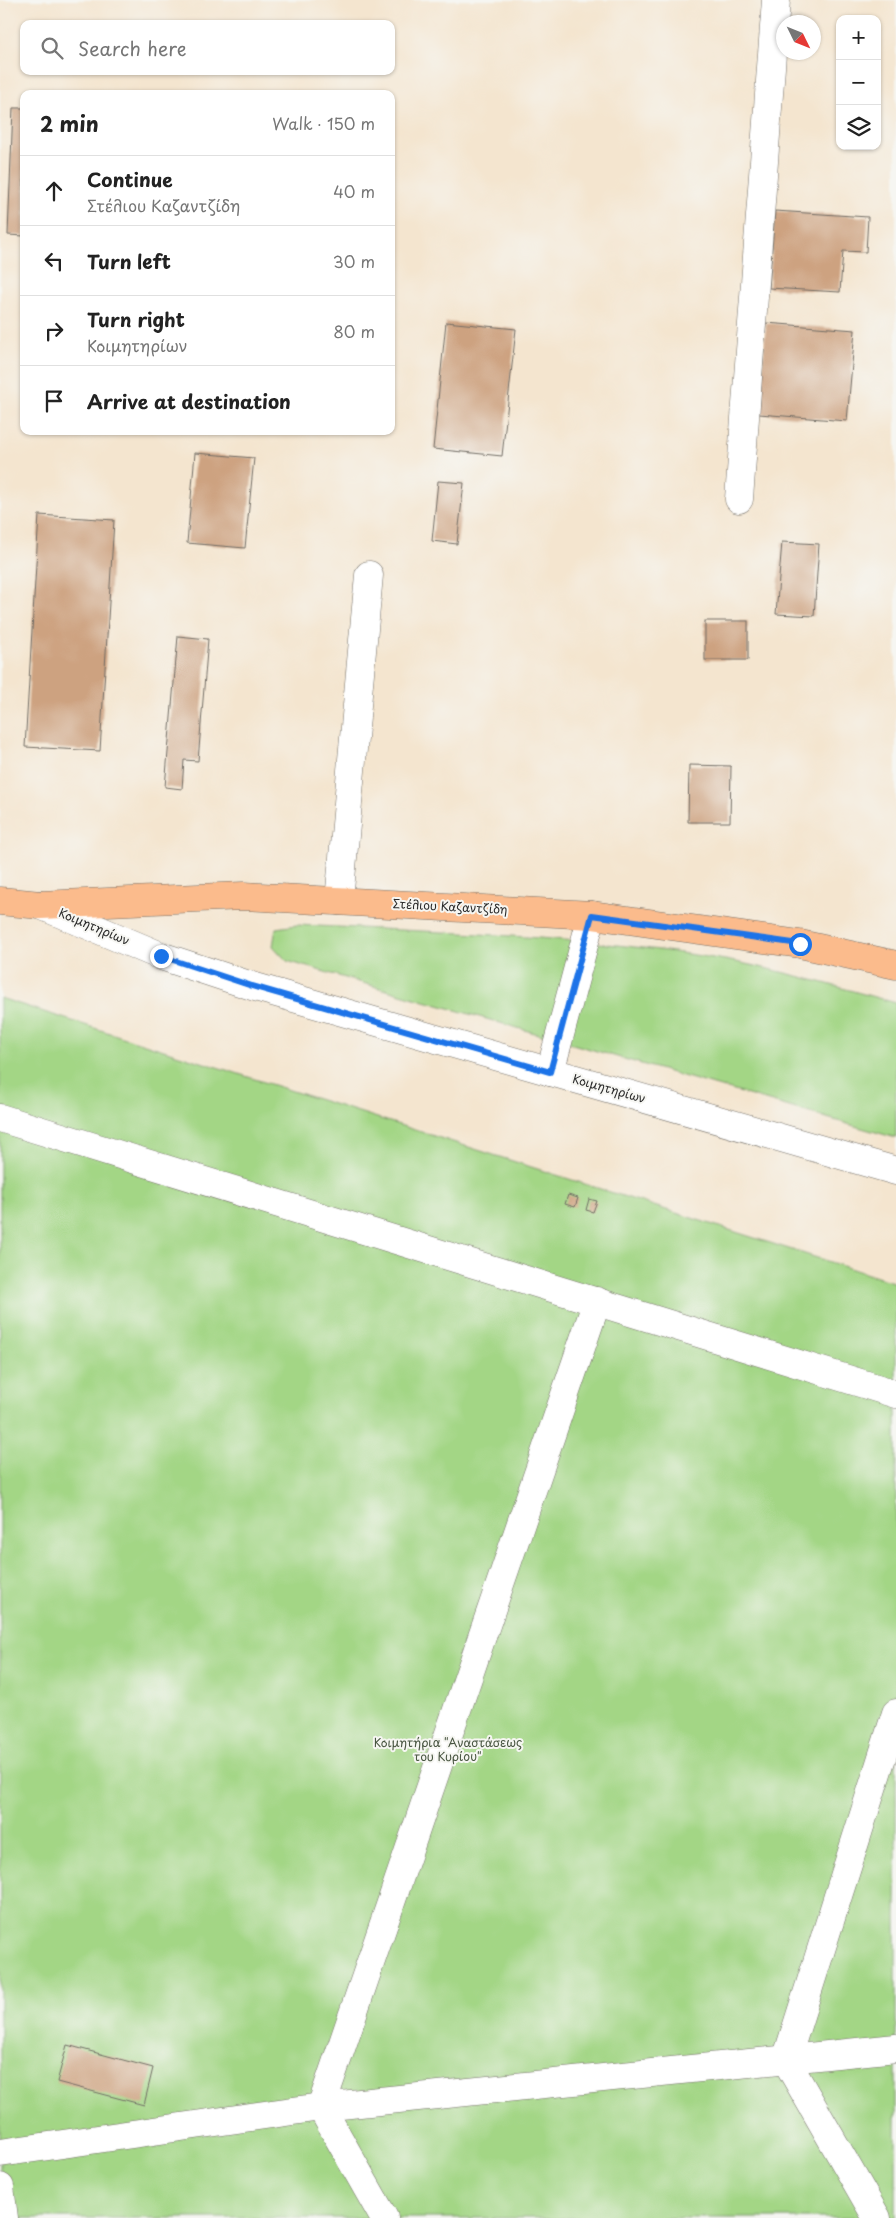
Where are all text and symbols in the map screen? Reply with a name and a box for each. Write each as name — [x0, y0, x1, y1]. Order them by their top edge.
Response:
north arrow — [776, 15, 821, 60]
map controls — [836, 15, 881, 150]
button: + — [836, 15, 881, 60]
search box — [20, 20, 395, 75]
icon: search — [38, 34, 66, 62]
text: Search here — [78, 34, 187, 62]
button: − — [836, 60, 881, 105]
button: layers — [836, 105, 881, 150]
text: 2 min — [40, 107, 99, 139]
text: Walk · 150 m — [272, 111, 375, 135]
text: Continue — [87, 165, 173, 193]
icon: ahead — [40, 177, 68, 205]
text: 40 m — [333, 179, 375, 203]
text: Στέλιου Καζαντζίδη — [87, 193, 240, 217]
icon: left — [40, 247, 68, 275]
text: Turn left — [87, 247, 171, 275]
text: 30 m — [333, 249, 375, 273]
text: Turn right — [87, 305, 185, 333]
icon: right — [40, 317, 68, 345]
text: 80 m — [333, 319, 375, 343]
text: Κοιμητηρίων — [87, 333, 187, 357]
icon: arrive — [40, 387, 68, 415]
text: Arrive at destination — [87, 387, 291, 415]
street label: Στέλιου Καζαντζίδη — [392, 894, 508, 918]
street label: Κοιμητηρίων — [56, 903, 133, 949]
route start — [789, 933, 812, 956]
route end — [150, 945, 173, 968]
street label: Κοιμητηρίων — [571, 1069, 648, 1107]
park label: Κοιμητήρια "Αναστάσεως του Κυρίου" — [374, 1733, 522, 1765]

